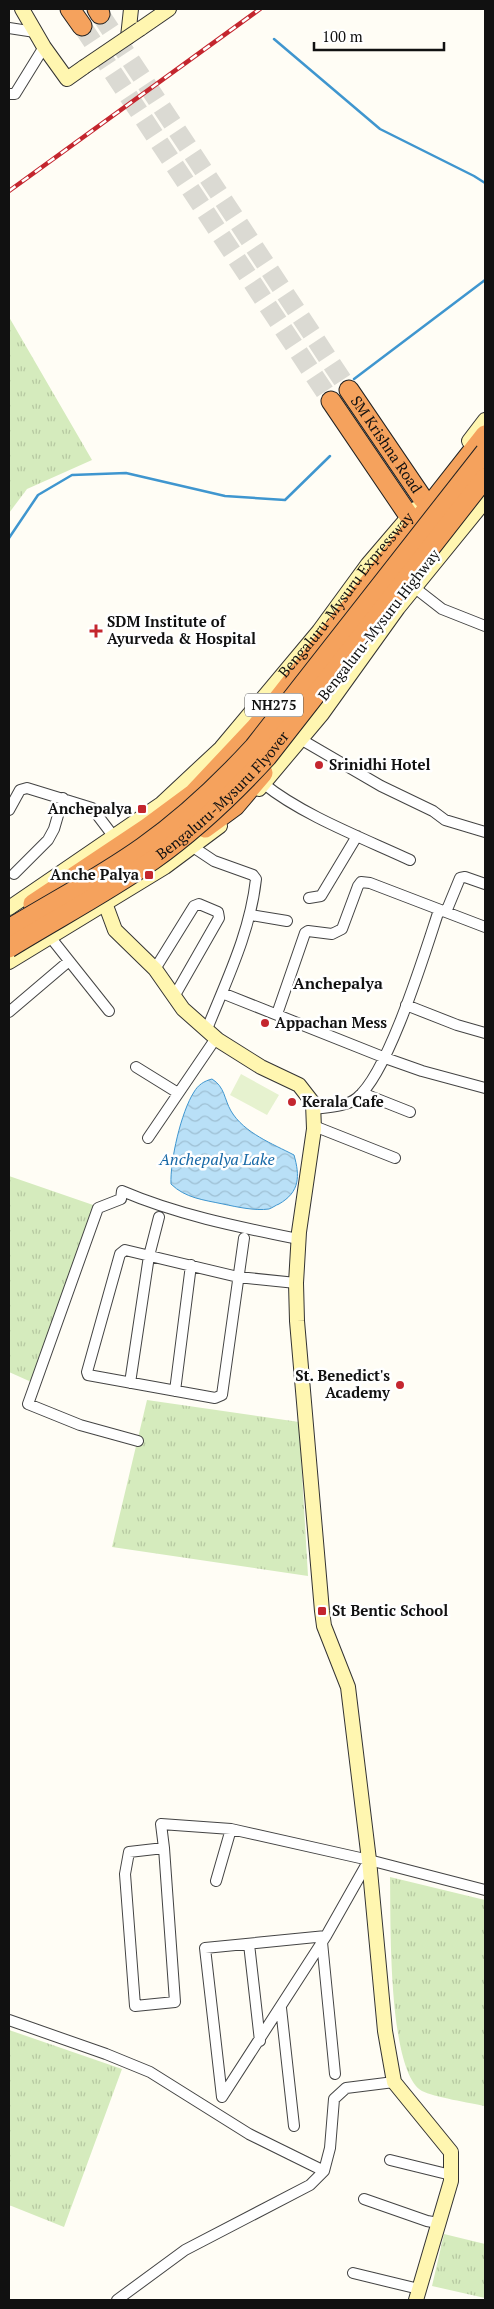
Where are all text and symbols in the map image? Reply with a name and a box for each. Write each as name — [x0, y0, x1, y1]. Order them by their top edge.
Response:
scale bar — [314, 20, 444, 52]
text: 100 m — [322, 26, 363, 46]
street label: SM Krishna Road — [347, 391, 427, 497]
street label: Bengaluru-Mysuru Expressway — [273, 507, 418, 681]
street label: Bengaluru-Mysuru Highway — [313, 544, 444, 704]
place label: SDM Institute of Ayurveda & Hospital — [107, 611, 256, 648]
marker: SDM Institute of Ayurveda & Hospital — [89, 624, 103, 638]
road number: NH275 — [245, 694, 303, 716]
street label: Bengaluru-Mysuru Flyover — [152, 726, 293, 863]
place label: Srinidhi Hotel — [329, 754, 430, 774]
marker: Srinidhi Hotel — [313, 759, 325, 771]
place label: Anchepalya — [48, 798, 133, 818]
marker: Anchepalya — [136, 803, 148, 815]
place label: Anche Palya — [50, 864, 140, 884]
marker: Anche Palya — [143, 869, 155, 881]
district label: Anchepalya — [293, 972, 383, 994]
place label: Appachan Mess — [275, 1012, 387, 1032]
marker: Appachan Mess — [259, 1017, 271, 1029]
place label: Kerala Cafe — [302, 1091, 384, 1111]
marker: Kerala Cafe — [286, 1096, 298, 1108]
water label: Anchepalya Lake — [158, 1148, 275, 1170]
place label: St. Benedict's Academy — [295, 1365, 391, 1402]
marker: St. Benedict's Academy — [394, 1379, 406, 1391]
place label: St Bentic School — [332, 1600, 448, 1620]
marker: St Bentic School — [316, 1605, 328, 1617]

